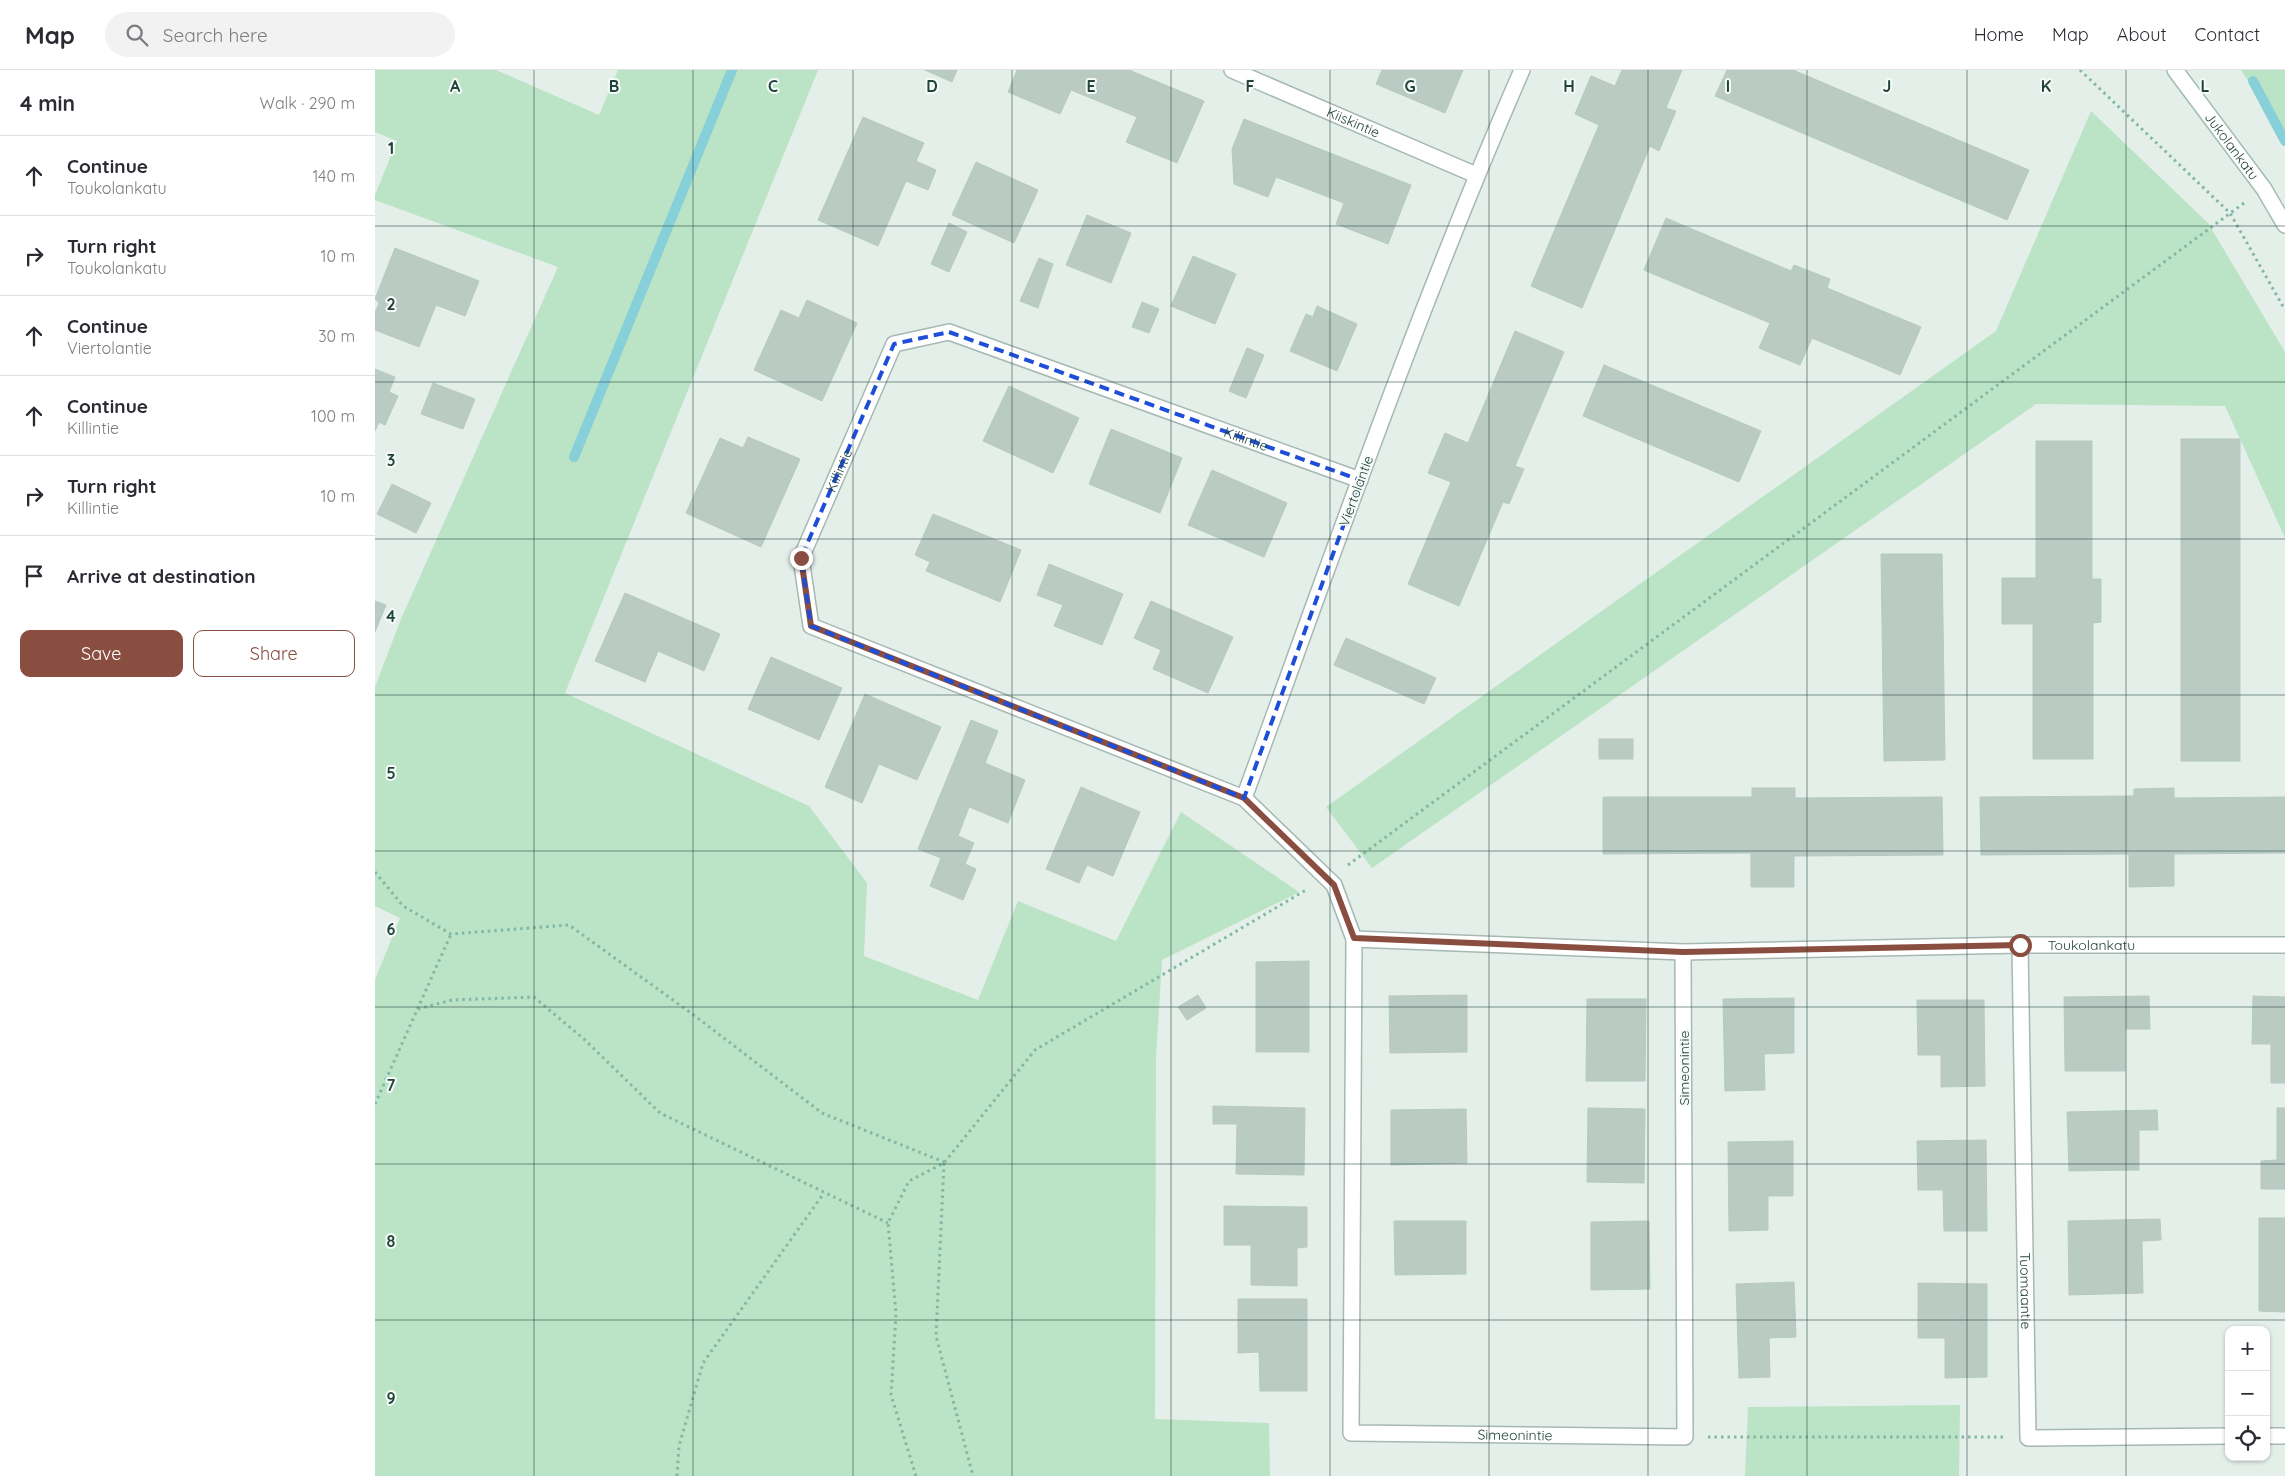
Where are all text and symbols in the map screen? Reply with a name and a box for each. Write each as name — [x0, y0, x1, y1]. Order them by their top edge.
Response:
search box — [105, 12, 455, 57]
text: Map — [25, 20, 75, 50]
icon: search — [123, 21, 151, 49]
text: Search here — [163, 23, 268, 47]
text: Home — [1974, 23, 2024, 46]
text: Map — [2052, 23, 2089, 46]
text: About — [2117, 23, 2167, 46]
text: Contact — [2195, 23, 2260, 46]
text: A — [450, 76, 461, 96]
text: B — [609, 76, 619, 96]
text: C — [768, 76, 778, 96]
text: D — [926, 76, 938, 96]
text: E — [1086, 76, 1096, 96]
text: F — [1246, 76, 1255, 96]
text: G — [1404, 76, 1416, 96]
text: H — [1563, 76, 1575, 96]
text: I — [1726, 76, 1730, 96]
text: J — [1883, 76, 1891, 96]
text: K — [2041, 76, 2051, 96]
text: L — [2201, 76, 2210, 96]
text: 4 min — [20, 90, 75, 116]
text: Walk · 290 m — [260, 93, 355, 113]
street label: Kiiskintie — [1324, 103, 1383, 142]
street label: Jukolankatu — [2201, 109, 2263, 184]
text: 1 — [388, 138, 394, 158]
text: Continue — [67, 154, 148, 178]
icon: ahead — [20, 162, 48, 190]
text: 140 m — [312, 166, 355, 186]
text: Toukolankatu — [67, 178, 167, 198]
text: Turn right — [67, 234, 156, 258]
icon: right — [20, 242, 48, 270]
text: 10 m — [321, 246, 355, 266]
text: Toukolankatu — [67, 258, 167, 278]
text: 2 — [386, 294, 396, 314]
text: Continue — [67, 314, 148, 338]
icon: ahead — [20, 322, 48, 350]
text: 30 m — [318, 326, 355, 346]
text: Viertolantie — [67, 338, 152, 358]
text: Continue — [67, 394, 148, 418]
icon: ahead — [20, 402, 48, 430]
text: 100 m — [311, 406, 355, 426]
text: Killintie — [67, 418, 119, 438]
street label: Killintie — [1222, 423, 1271, 455]
street label: Killintie — [822, 446, 856, 495]
text: 3 — [387, 450, 395, 470]
street label: Viertolantie — [1335, 453, 1377, 529]
text: Turn right — [67, 474, 156, 498]
icon: right — [20, 482, 48, 510]
text: 10 m — [321, 486, 355, 506]
text: Killintie — [67, 498, 119, 518]
route end — [790, 547, 813, 570]
icon: arrive — [20, 562, 48, 590]
text: Arrive at destination — [67, 564, 256, 588]
text: 4 — [386, 606, 396, 626]
button: Save — [20, 630, 183, 677]
button: Share — [193, 630, 355, 677]
text: 5 — [386, 763, 396, 783]
text: 6 — [387, 919, 396, 939]
route start — [2009, 934, 2032, 957]
street label: Toukolankatu — [2048, 936, 2135, 954]
street label: Simeonintie — [1675, 1031, 1693, 1105]
text: 7 — [387, 1075, 396, 1095]
text: 8 — [387, 1231, 396, 1251]
street label: Tuomaantie — [2016, 1252, 2035, 1330]
map controls — [2225, 1326, 2270, 1461]
button: + — [2225, 1326, 2270, 1371]
button: − — [2225, 1371, 2270, 1416]
text: 9 — [386, 1388, 396, 1408]
button: locate — [2225, 1416, 2270, 1461]
street label: Simeonintie — [1477, 1426, 1553, 1444]

